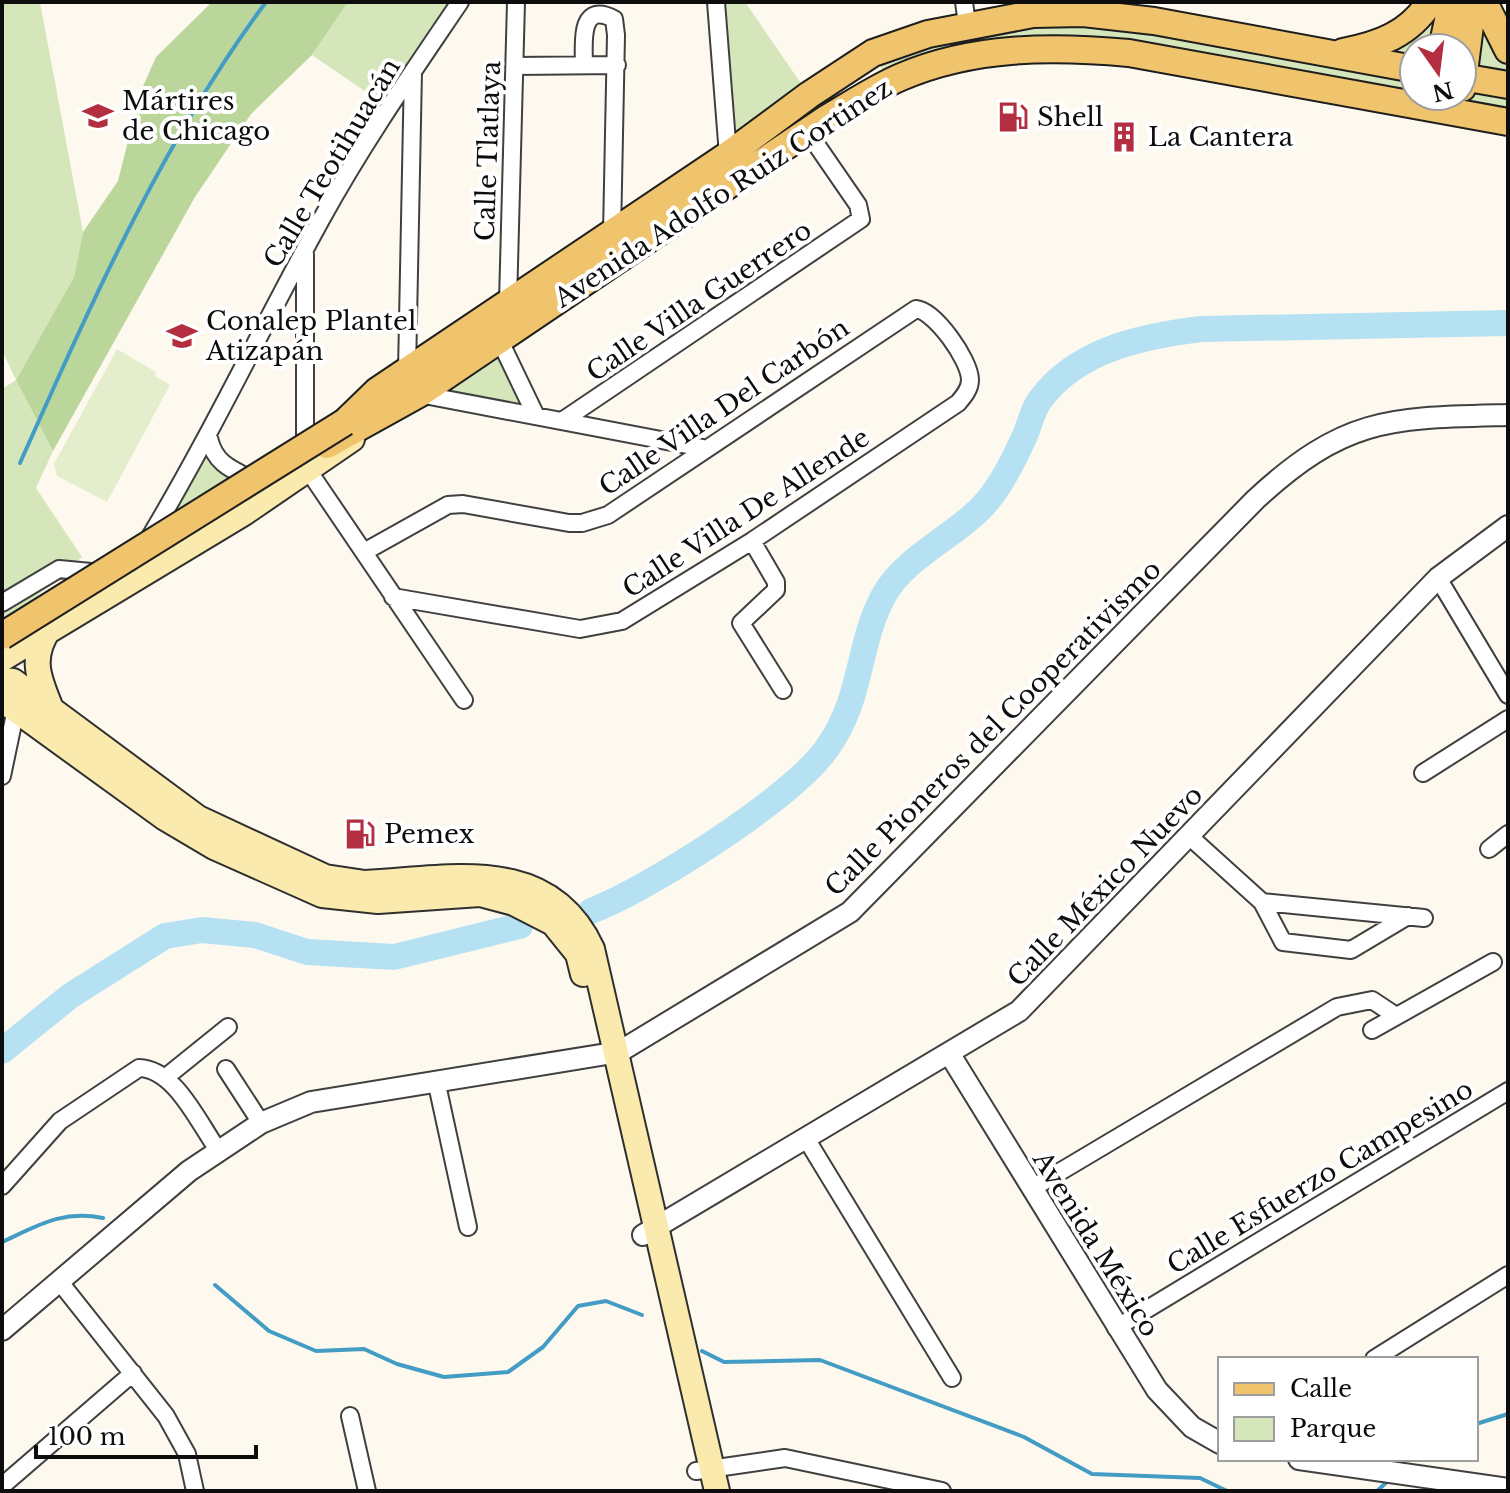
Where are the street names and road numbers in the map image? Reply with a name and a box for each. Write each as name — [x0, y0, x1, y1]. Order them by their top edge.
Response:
street label: Calle Teotihuacán — [257, 53, 407, 273]
street label: Calle Tlatlaya — [469, 60, 507, 242]
street label: Avenida Adolfo Ruiz Cortinez — [547, 72, 898, 315]
street label: Calle Villa Guerrero — [580, 214, 818, 388]
street label: Calle Villa Del Carbón — [593, 311, 855, 503]
street label: Calle Villa De Allende — [617, 421, 875, 605]
street label: Calle Pioneros del Cooperativismo — [818, 553, 1168, 903]
street label: Calle México Nuevo — [1001, 779, 1209, 993]
street label: Calle Esfuerzo Campesino — [1161, 1073, 1479, 1281]
street label: Avenida México — [1026, 1144, 1166, 1343]

